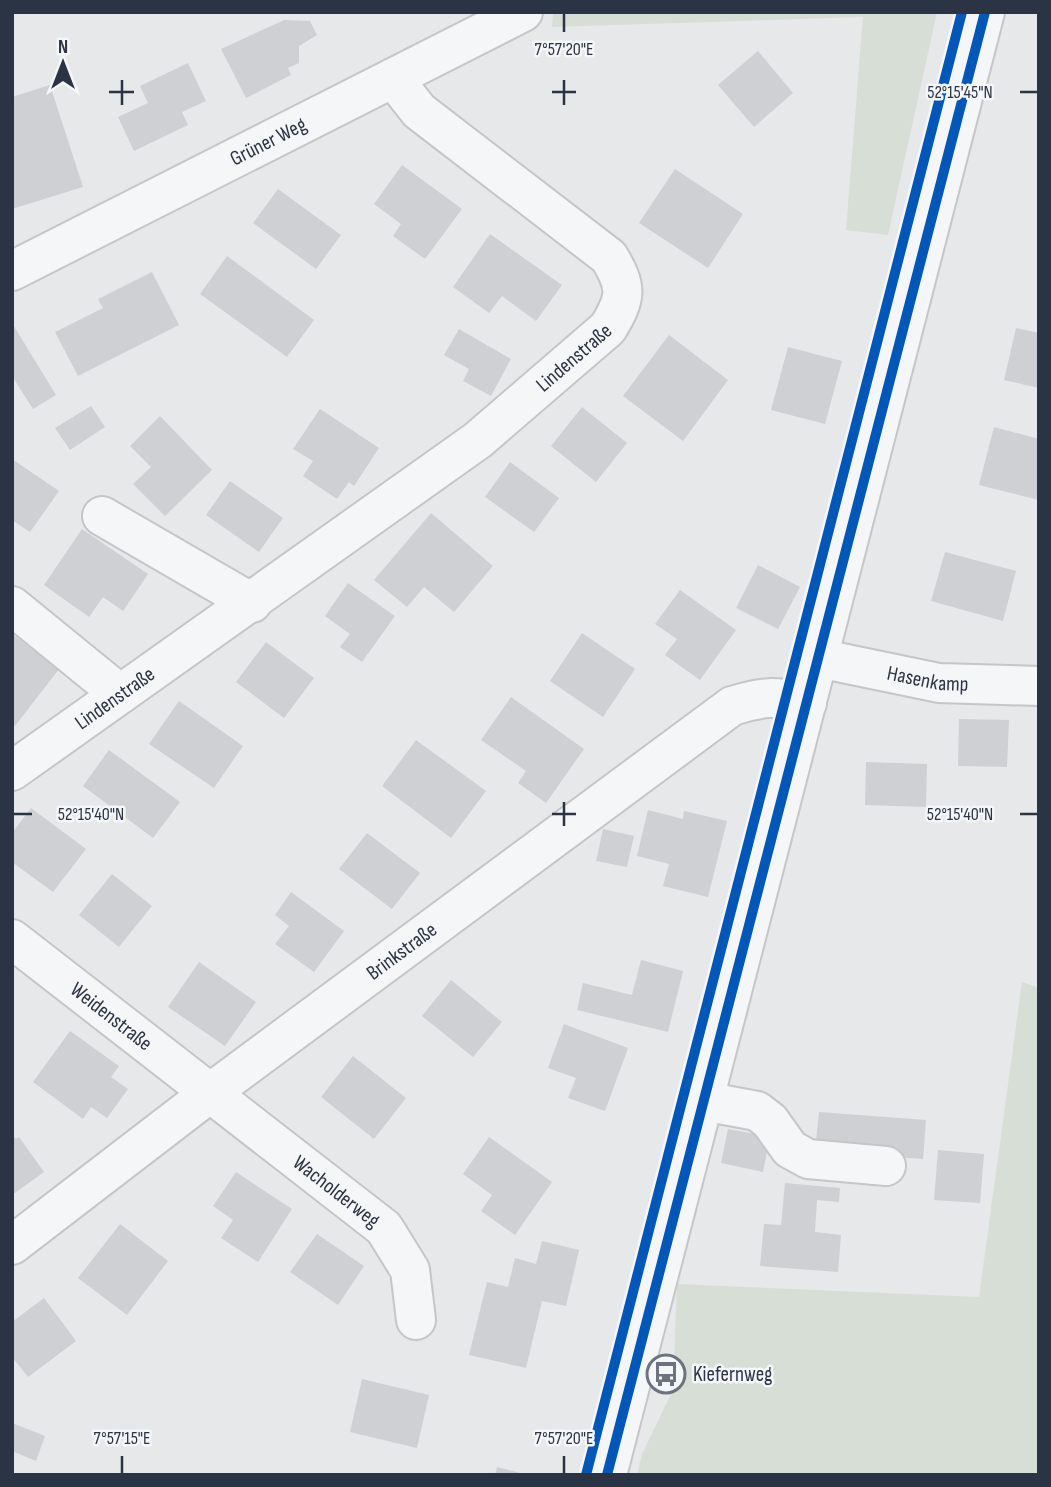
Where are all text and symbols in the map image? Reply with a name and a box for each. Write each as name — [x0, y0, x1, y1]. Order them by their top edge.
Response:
north arrow — [28, 28, 98, 98]
text: N — [58, 36, 68, 59]
text: 7°57'20"E — [534, 39, 594, 60]
text: 52°15'45"N — [927, 82, 993, 103]
street label: Grüner Weg — [226, 112, 311, 171]
street label: Lindenstraße — [531, 318, 617, 397]
street label: Hasenkamp — [885, 661, 969, 697]
street label: Lindenstraße — [70, 662, 160, 735]
text: 52°15'40"N — [58, 804, 124, 825]
text: 52°15'40"N — [927, 804, 993, 825]
street label: Brinkstraße — [362, 917, 442, 986]
street label: Weidenstraße — [65, 977, 157, 1056]
street label: Wacholderweg — [288, 1150, 385, 1233]
bus stop icon: Kiefernweg — [645, 1353, 687, 1395]
place label: Kiefernweg — [693, 1362, 773, 1387]
text: 7°57'15"E — [93, 1428, 151, 1449]
text: 7°57'20"E — [534, 1428, 594, 1449]

